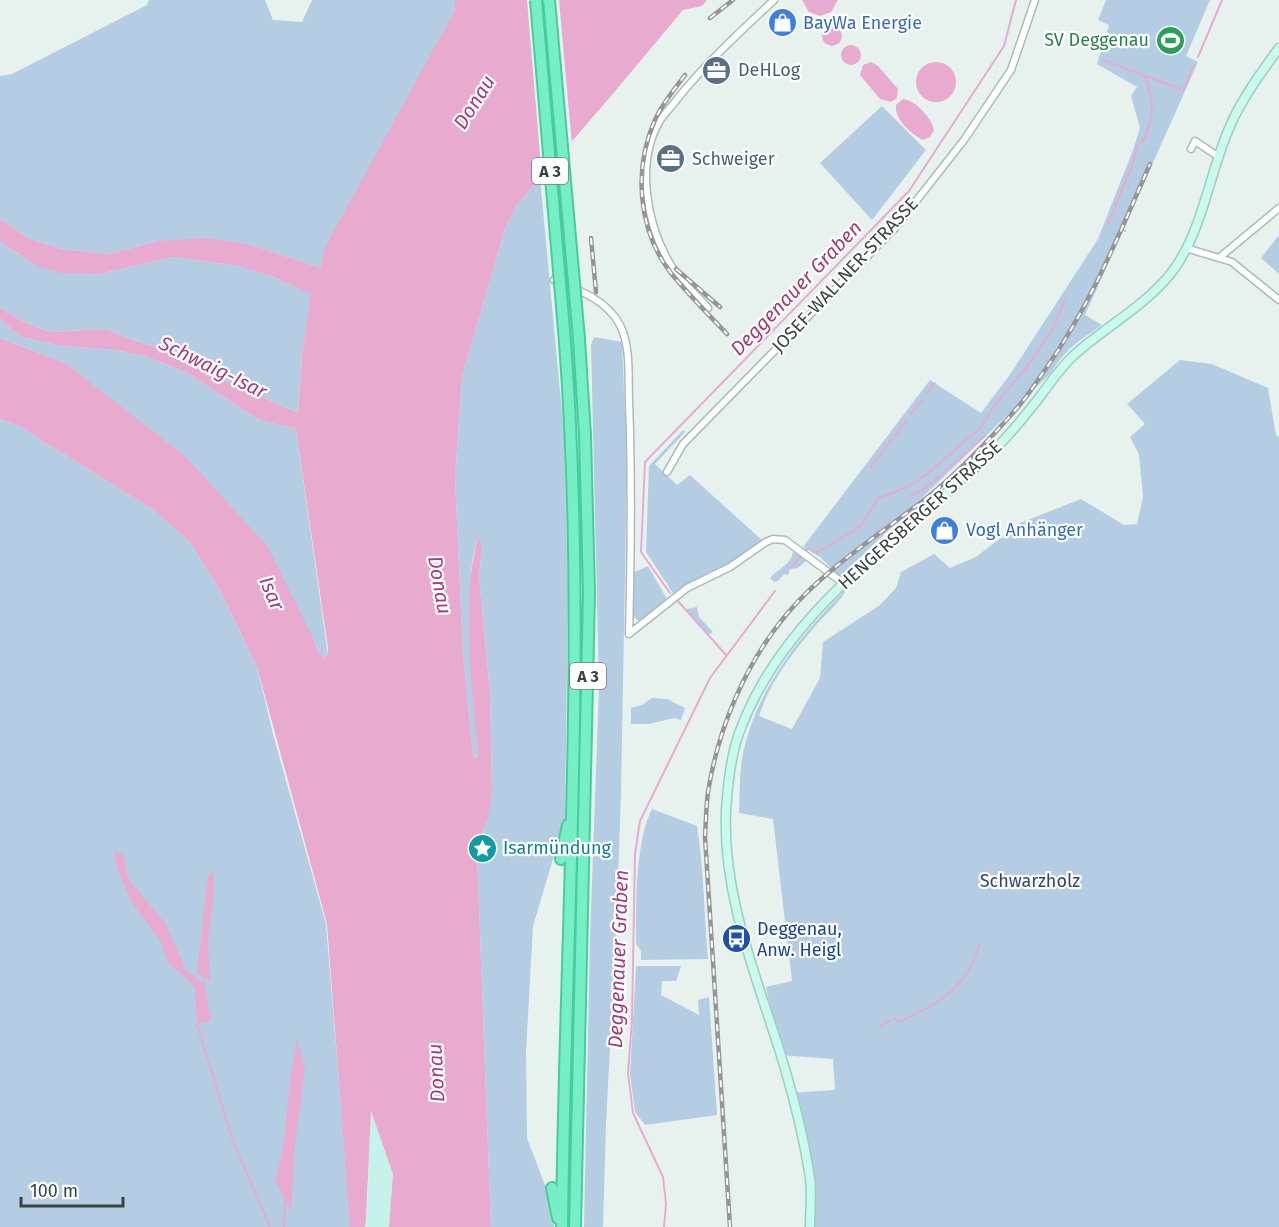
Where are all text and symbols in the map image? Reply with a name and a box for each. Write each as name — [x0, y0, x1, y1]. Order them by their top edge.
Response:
shop icon: BayWa Energie — [766, 7, 798, 39]
place label: BayWa Energie — [803, 12, 922, 34]
sports icon: SV Deggenau — [1154, 24, 1186, 56]
place label: SV Deggenau — [1044, 29, 1149, 51]
office icon: DeHLog — [701, 54, 733, 86]
place label: DeHLog — [738, 59, 801, 81]
water label: Donau — [448, 71, 500, 133]
office icon: Schweiger — [655, 143, 687, 175]
place label: Schweiger — [692, 148, 775, 170]
road number: A 3 — [532, 158, 568, 184]
street label: JOSEF-WALLNER-STRASSE — [767, 193, 923, 357]
water label: Deggenauer Graben — [725, 215, 867, 361]
water label: Schwaig-Isar — [154, 330, 272, 404]
street label: HENGERSBERGER STRASSE — [834, 436, 1006, 594]
shop icon: Vogl Anhänger — [929, 514, 961, 546]
place label: Vogl Anhänger — [966, 519, 1083, 541]
water label: Donau — [423, 554, 457, 616]
water label: Isar — [254, 573, 290, 615]
road number: A 3 — [570, 663, 606, 689]
place icon: Isarmündung — [466, 832, 498, 864]
place label: Isarmündung — [503, 837, 612, 859]
water label: Deggenauer Graben — [603, 869, 633, 1049]
park label: Schwarzholz — [980, 870, 1080, 892]
place label: Deggenau, Anw. Heigl — [757, 918, 842, 961]
bus stop icon: Deggenau, Anw. Heigl — [720, 923, 752, 955]
water label: Donau — [422, 1043, 450, 1103]
scale bar — [21, 1170, 123, 1208]
text: 100 m — [30, 1180, 78, 1202]

